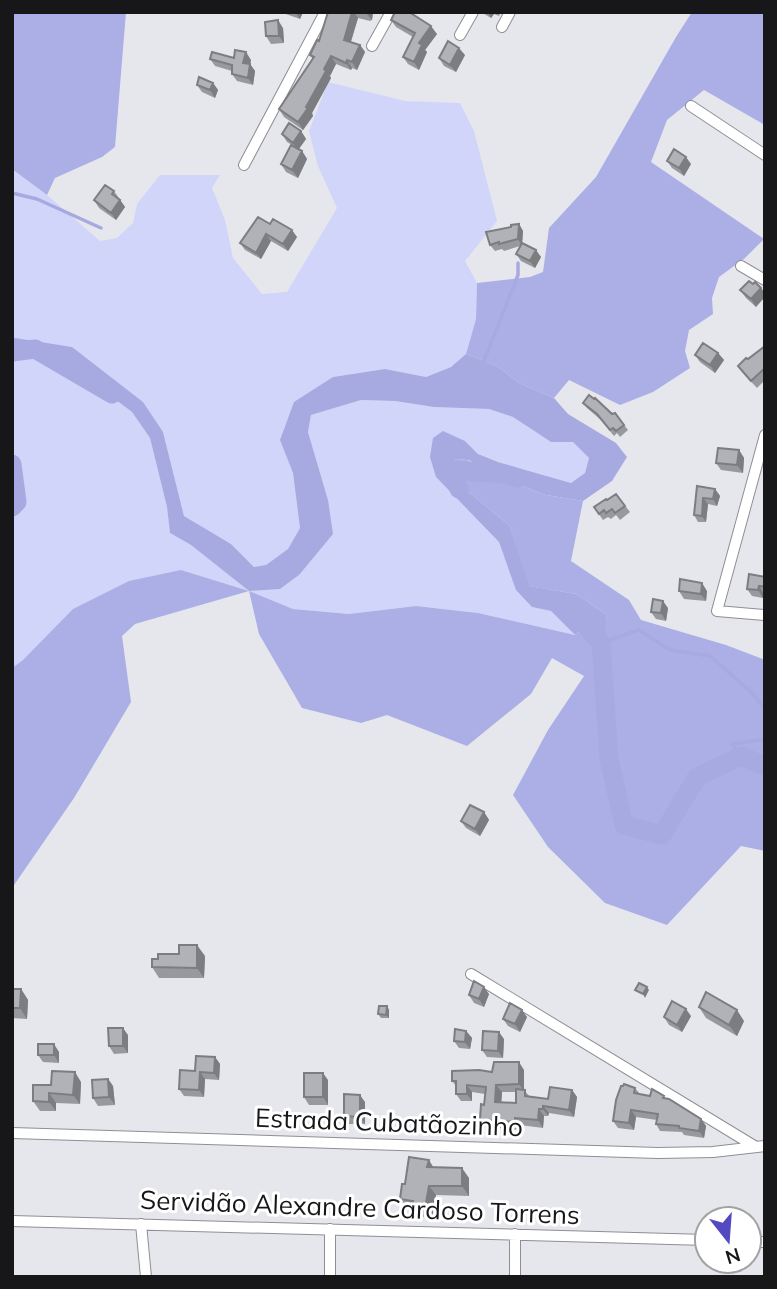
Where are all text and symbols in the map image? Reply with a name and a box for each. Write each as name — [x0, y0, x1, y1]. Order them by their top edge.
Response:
street label: Estrada Cubatãozinho — [255, 1101, 523, 1143]
street label: Servidão Alexandre Cardoso Torrens — [140, 1183, 580, 1231]
north arrow — [693, 1205, 763, 1275]
text: N — [723, 1243, 743, 1270]

